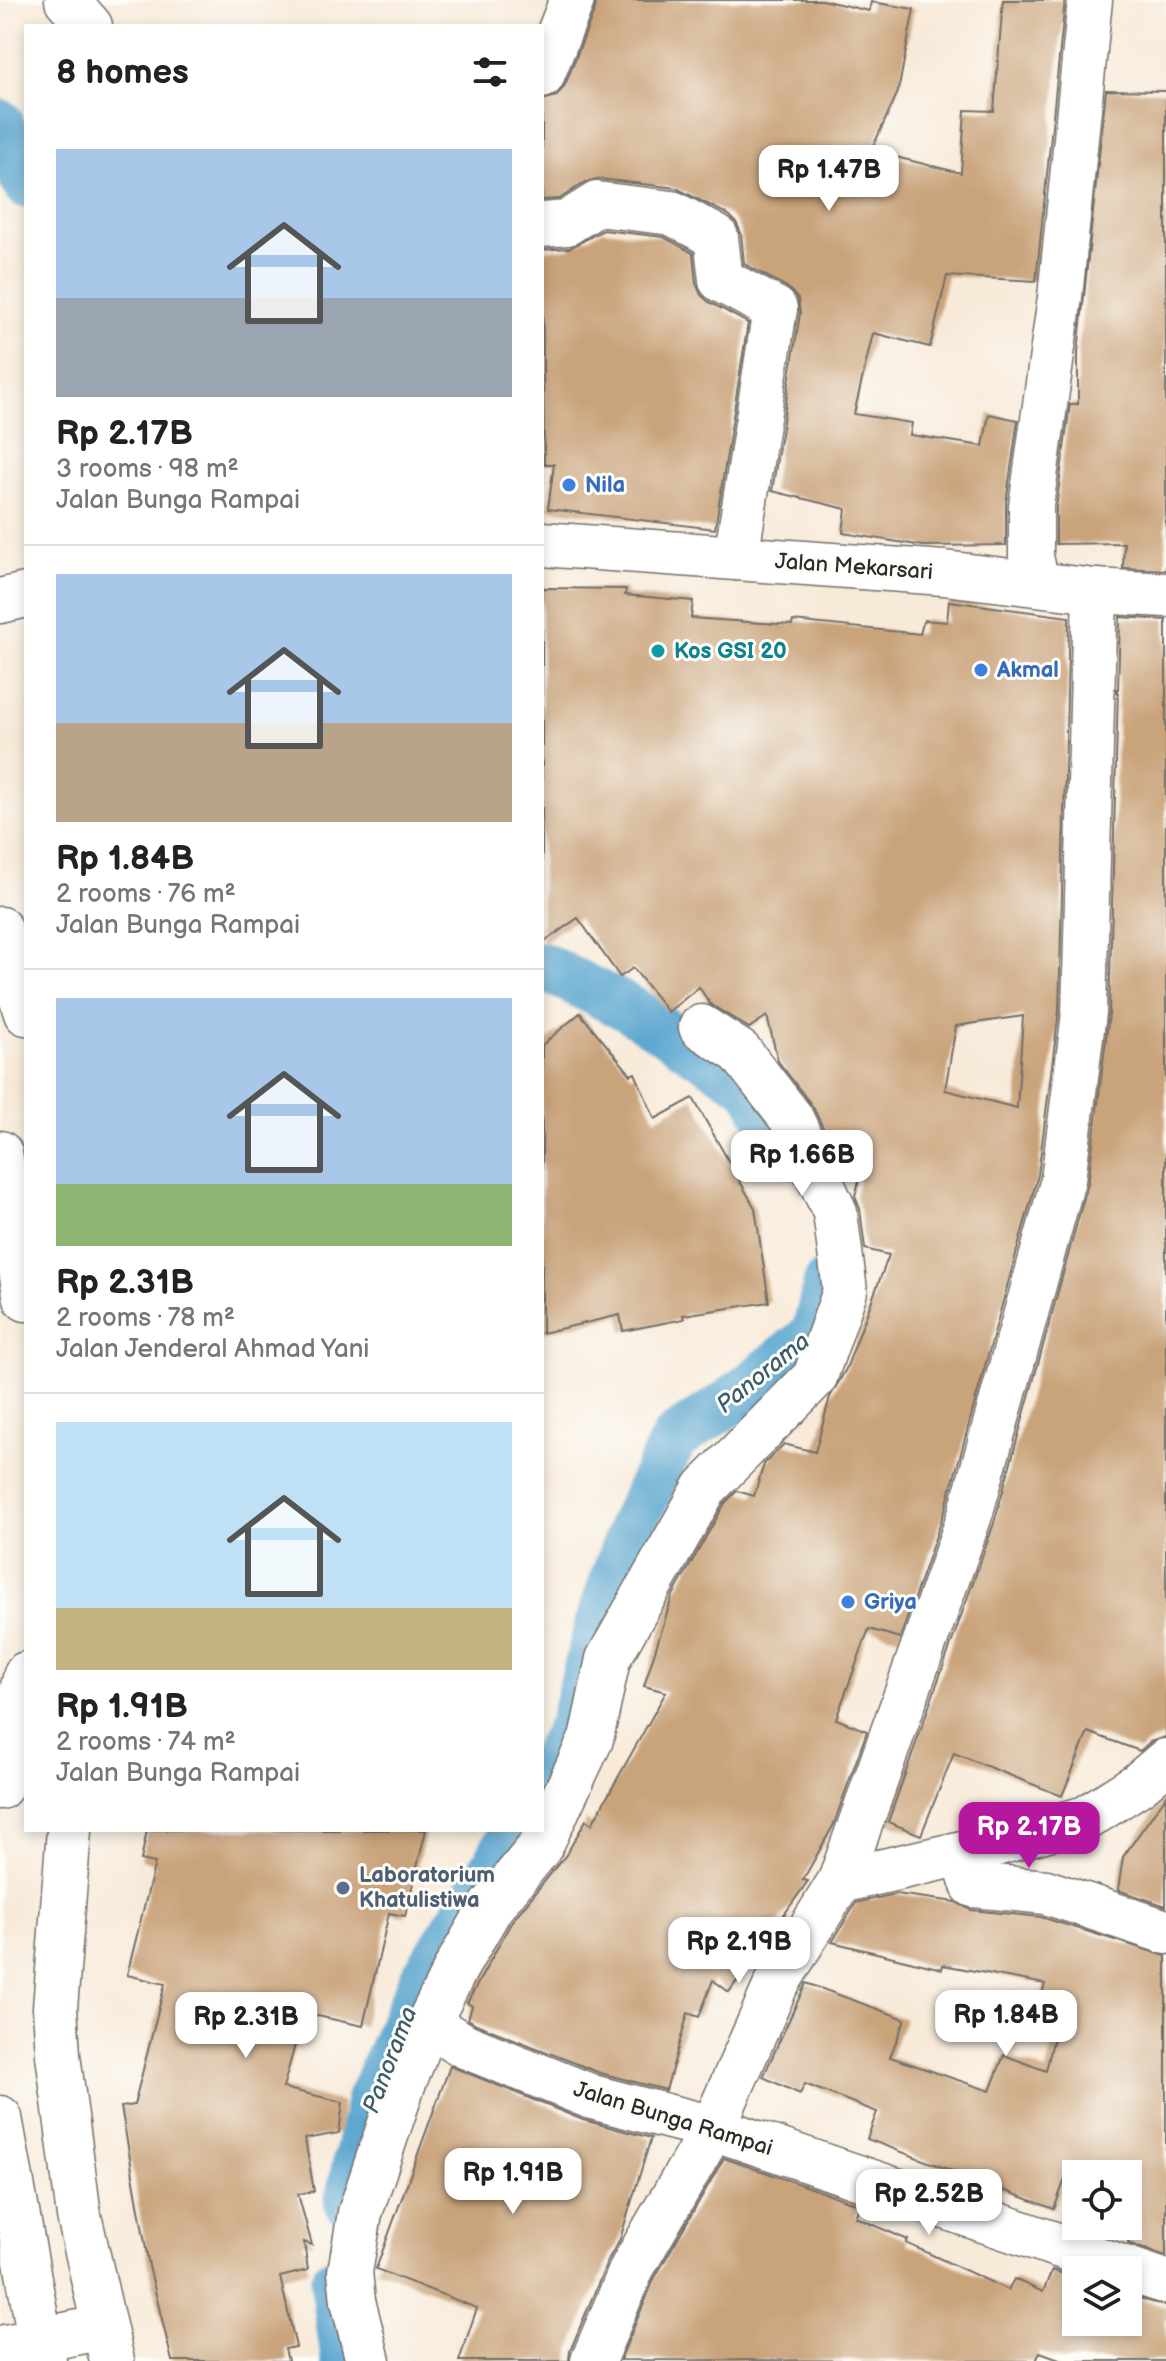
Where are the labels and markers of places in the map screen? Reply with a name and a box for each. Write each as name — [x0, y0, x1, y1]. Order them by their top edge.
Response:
pin: Rp 1.47B — [746, 145, 912, 213]
place label: Nila — [585, 472, 625, 499]
marker: Nila — [560, 476, 578, 494]
place label: Kos GSI 20 — [674, 638, 787, 665]
marker: Kos GSI 20 — [649, 642, 667, 660]
place label: Akmal — [996, 657, 1059, 684]
marker: Akmal — [972, 661, 990, 679]
pin: Rp 1.66B — [719, 1130, 885, 1198]
place label: Griya — [864, 1589, 917, 1616]
marker: Griya — [839, 1593, 857, 1611]
pin: Rp 2.17B — [946, 1802, 1112, 1870]
place label: Laboratorium Khatulistiwa — [359, 1862, 495, 1914]
marker: Laboratorium Khatulistiwa — [334, 1879, 352, 1897]
pin: Rp 2.19B — [656, 1917, 822, 1985]
pin: Rp 1.84B — [923, 1990, 1089, 2058]
pin: Rp 2.31B — [163, 1992, 329, 2060]
pin: Rp 1.91B — [430, 2148, 596, 2216]
pin: Rp 2.52B — [846, 2169, 1012, 2237]

